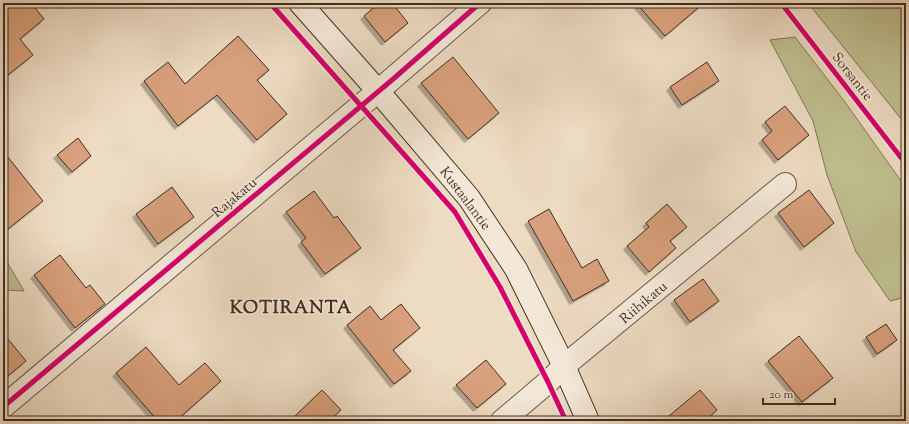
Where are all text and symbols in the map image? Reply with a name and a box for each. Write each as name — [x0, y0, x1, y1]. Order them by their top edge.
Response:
street label: Sorsantie — [826, 49, 877, 106]
street label: Kustaalantie — [434, 163, 495, 235]
street label: Rajakatu — [208, 174, 262, 223]
street label: Riihikatu — [616, 278, 673, 330]
district label: KOTIRANTA — [230, 296, 352, 322]
scale bar — [763, 380, 835, 406]
text: 20 m — [769, 386, 794, 404]

